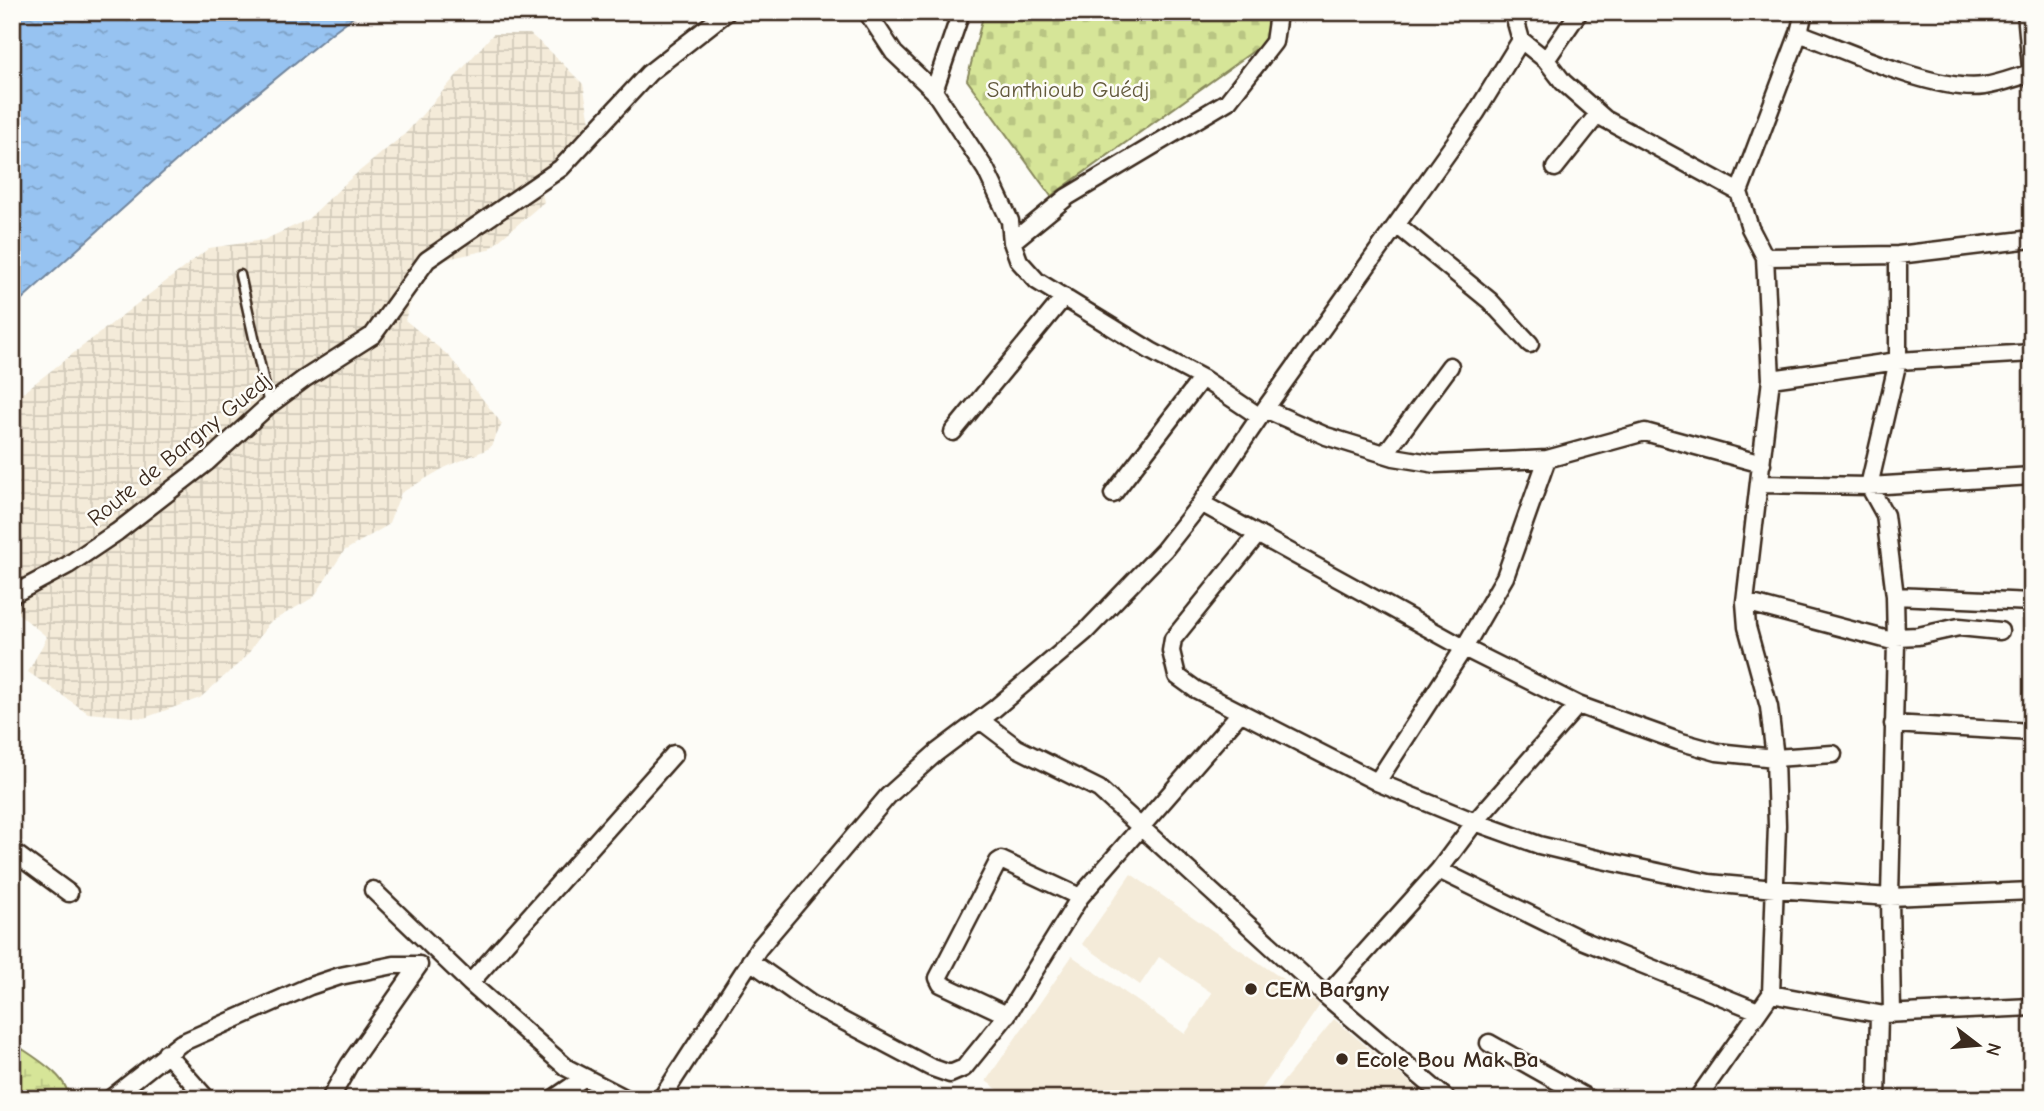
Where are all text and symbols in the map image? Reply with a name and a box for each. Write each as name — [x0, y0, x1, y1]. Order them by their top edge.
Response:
park label: Santhioub Guédj — [987, 76, 1149, 103]
street label: Route de Bargny Guedj — [82, 367, 277, 532]
place label: CEM Bargny — [1265, 976, 1390, 1003]
marker: CEM Bargny — [1243, 981, 1259, 997]
north arrow — [1942, 1010, 2012, 1080]
text: N — [1981, 1040, 2006, 1058]
place label: Ecole Bou Mak Ba — [1356, 1046, 1539, 1073]
marker: Ecole Bou Mak Ba — [1334, 1051, 1350, 1067]

